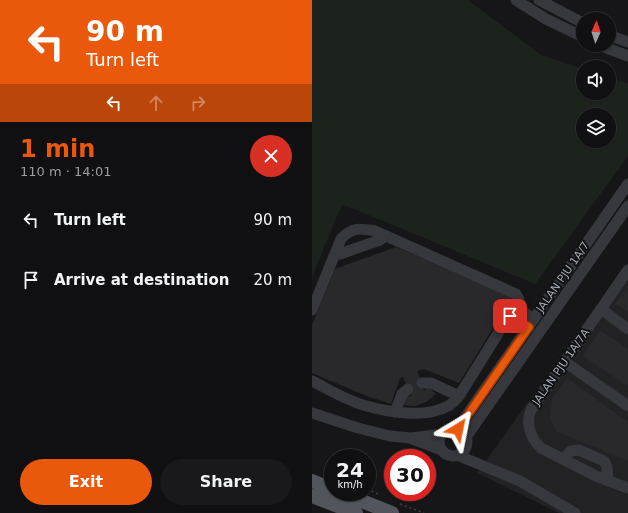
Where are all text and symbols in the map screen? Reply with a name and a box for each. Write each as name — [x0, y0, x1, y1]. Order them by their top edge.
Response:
north arrow — [576, 12, 616, 52]
map controls — [576, 12, 616, 148]
text: 90 m — [86, 15, 164, 48]
icon: left — [20, 16, 72, 68]
text: Turn left — [86, 49, 159, 70]
button: sound — [576, 60, 616, 100]
icon: left — [103, 92, 125, 114]
icon: ahead — [145, 92, 167, 114]
icon: right — [187, 92, 209, 114]
button: layers — [576, 108, 616, 148]
text: 1 min — [20, 135, 95, 163]
button: close — [250, 135, 292, 177]
text: 110 m · 14:01 — [20, 164, 111, 179]
icon: left — [20, 209, 42, 231]
text: Turn left — [54, 211, 126, 229]
text: 90 m — [254, 211, 292, 229]
street label: JALAN PJU 1A/7 — [533, 239, 592, 315]
icon: arrive — [20, 269, 42, 291]
text: Arrive at destination — [54, 271, 229, 289]
text: 20 m — [254, 271, 292, 289]
pin — [493, 299, 527, 333]
icon: arrive — [499, 305, 521, 327]
street label: JALAN PJU 1A/7A — [529, 326, 593, 409]
position arrow — [437, 408, 479, 450]
speed limit sign: 30 — [384, 449, 436, 501]
text: 24 — [336, 458, 364, 482]
button: Exit — [20, 459, 152, 505]
button: Share — [160, 459, 292, 505]
text: km/h — [337, 479, 363, 490]

